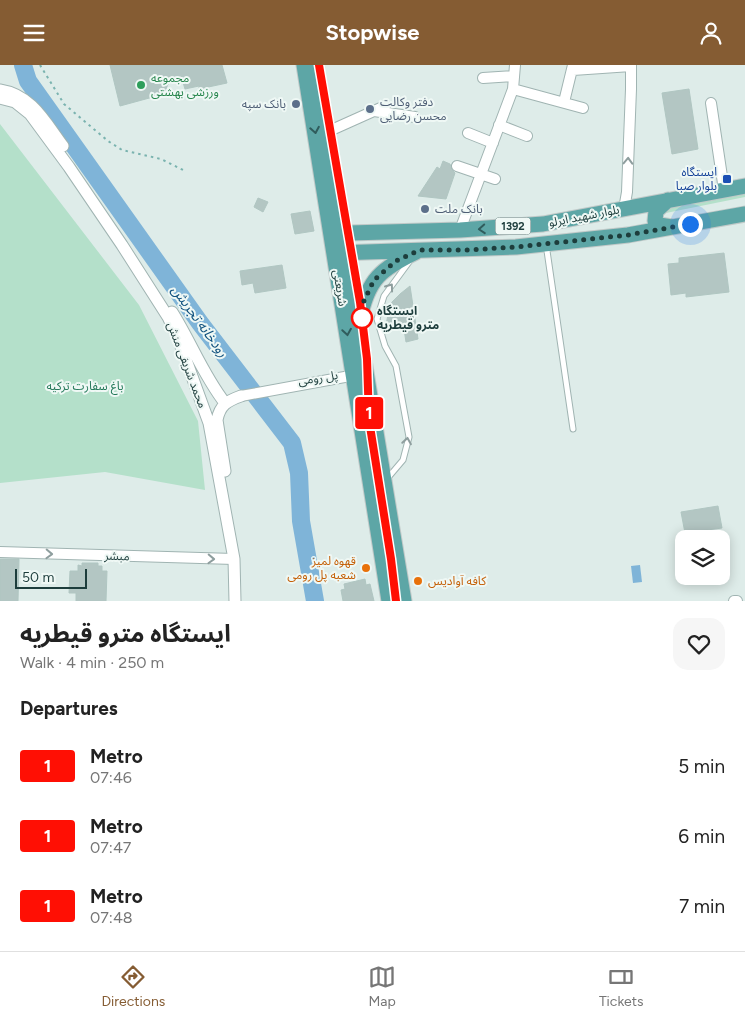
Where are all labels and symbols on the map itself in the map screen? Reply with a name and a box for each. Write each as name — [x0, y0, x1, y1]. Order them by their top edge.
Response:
place label: مجموعه ورزشی بهشتی — [151, 71, 219, 99]
marker: مجموعه ورزشی بهشتی — [135, 79, 147, 91]
place label: دفتر وکالت محسن رضایی — [380, 95, 447, 123]
place label: بانک سپه — [242, 97, 286, 112]
marker: بانک سپه — [290, 98, 302, 110]
marker: دفتر وکالت محسن رضایی — [364, 103, 376, 115]
one-way arrow — [310, 126, 320, 135]
one-way arrow — [623, 156, 634, 164]
place label: ایستگاه بلوار صبا — [676, 165, 717, 193]
marker: ایستگاه بلوار صبا — [721, 173, 733, 185]
place label: بانک ملت — [435, 202, 483, 216]
street label: بلوار شهید ایرلو — [547, 202, 621, 230]
marker: بانک ملت — [419, 203, 431, 215]
your location — [678, 212, 703, 237]
road number: 1392 — [496, 218, 530, 235]
one-way arrow — [478, 223, 486, 234]
street label: شریعتی — [330, 269, 350, 307]
water label: رودخانه تجریش — [168, 282, 231, 361]
one-way arrow — [385, 284, 393, 293]
place label: ایستگاه مترو قیطریه — [377, 304, 439, 332]
marker: ایستگاه مترو قیطریه — [351, 307, 373, 329]
street label: محمد شریفی منش — [164, 320, 210, 410]
one-way arrow — [342, 327, 352, 336]
street label: پل رومی — [297, 368, 339, 389]
park label: باغ سفارت ترکیه — [46, 379, 124, 395]
line badge: 1 — [353, 397, 385, 429]
one-way arrow — [401, 436, 412, 444]
one-way arrow — [45, 549, 53, 559]
street label: مبشر — [103, 549, 130, 563]
one-way arrow — [208, 554, 215, 564]
place label: قهوه لمیز شعبه پل رومی — [287, 554, 356, 583]
marker: قهوه لمیز شعبه پل رومی — [360, 562, 372, 574]
scale bar — [15, 566, 88, 589]
place label: کافه آوادیس — [428, 574, 487, 588]
marker: کافه آوادیس — [412, 575, 424, 587]

